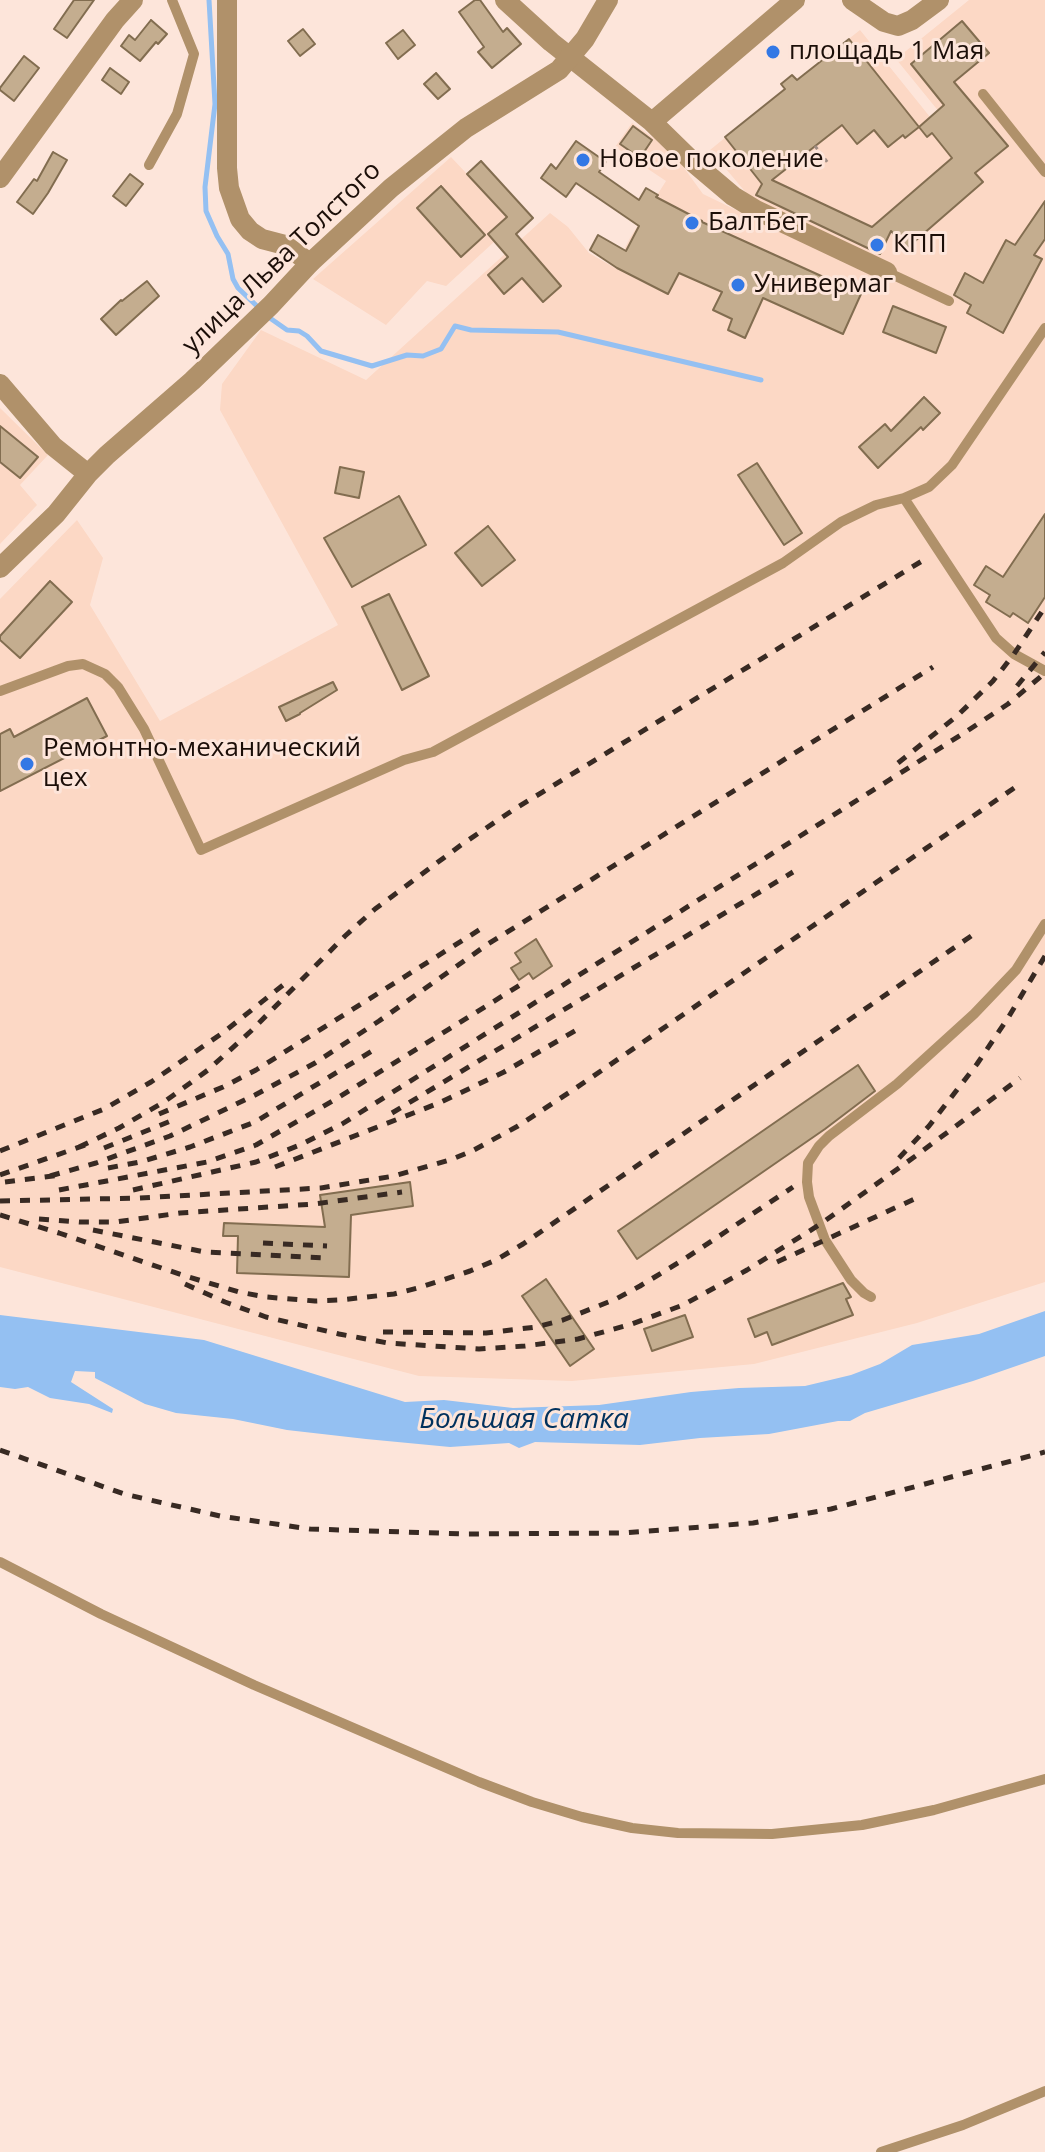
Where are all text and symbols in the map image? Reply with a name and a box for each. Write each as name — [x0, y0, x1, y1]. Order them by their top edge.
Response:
place label: площадь 1 Мая — [789, 36, 984, 68]
marker: площадь 1 Мая — [764, 43, 782, 61]
place label: Новое поколение — [599, 144, 824, 176]
marker: Новое поколение — [574, 151, 592, 169]
street label: улица Льва Толстого — [176, 155, 388, 361]
place label: БалтБет — [708, 207, 808, 239]
marker: БалтБет — [683, 214, 701, 232]
place label: КПП — [893, 229, 947, 261]
marker: КПП — [868, 236, 886, 254]
place label: Универмаг — [754, 269, 893, 301]
marker: Универмаг — [729, 276, 747, 294]
place label: Ремонтно-механический цех — [43, 733, 361, 794]
marker: Ремонтно-механический цех — [18, 755, 36, 773]
water label: Большая Сатка — [419, 1403, 629, 1437]

